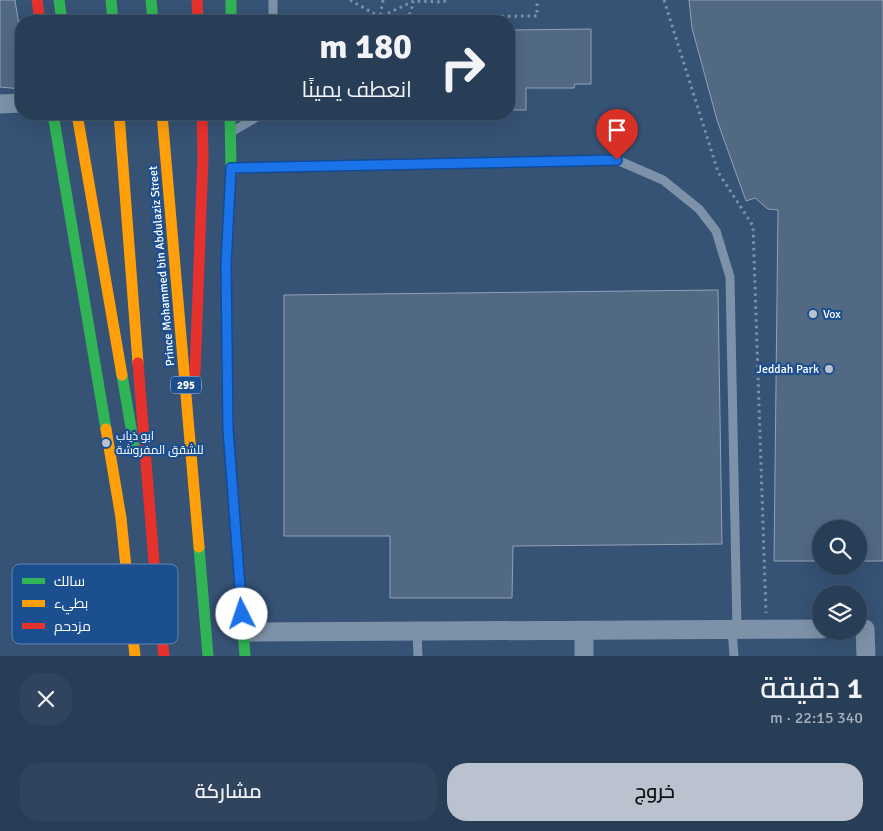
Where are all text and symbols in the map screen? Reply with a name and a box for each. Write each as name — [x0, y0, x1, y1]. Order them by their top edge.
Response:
text: 180 m — [319, 25, 412, 68]
icon: right — [430, 35, 495, 100]
text: انعطف يمينًا — [302, 76, 412, 103]
pin — [596, 109, 638, 160]
icon: arrive — [603, 116, 631, 144]
street label: Prince Mohammed bin Abdulaziz Street — [146, 165, 178, 367]
place label: Vox — [823, 307, 841, 322]
marker: Vox — [807, 308, 819, 320]
place label: Jeddah Park — [757, 362, 819, 377]
marker: Jeddah Park — [823, 363, 835, 375]
road number: 295 — [171, 376, 201, 394]
place label: ابو ذياب للشقق المفروشة — [116, 429, 204, 458]
marker: ابو ذياب للشقق المفروشة — [100, 437, 112, 449]
map controls — [812, 520, 867, 640]
button: search — [812, 520, 867, 575]
legend — [12, 564, 178, 644]
text: سالك — [54, 573, 85, 590]
button: layers — [812, 585, 867, 640]
position arrow — [215, 587, 267, 639]
text: بطيء — [54, 595, 88, 615]
text: مزدحم — [54, 618, 91, 636]
text: 1 دقيقة — [760, 670, 863, 707]
button: close — [20, 673, 72, 725]
text: 340 m · 22:15 — [770, 708, 863, 728]
button: مشاركة — [20, 763, 437, 821]
button: خروج — [447, 763, 863, 821]

